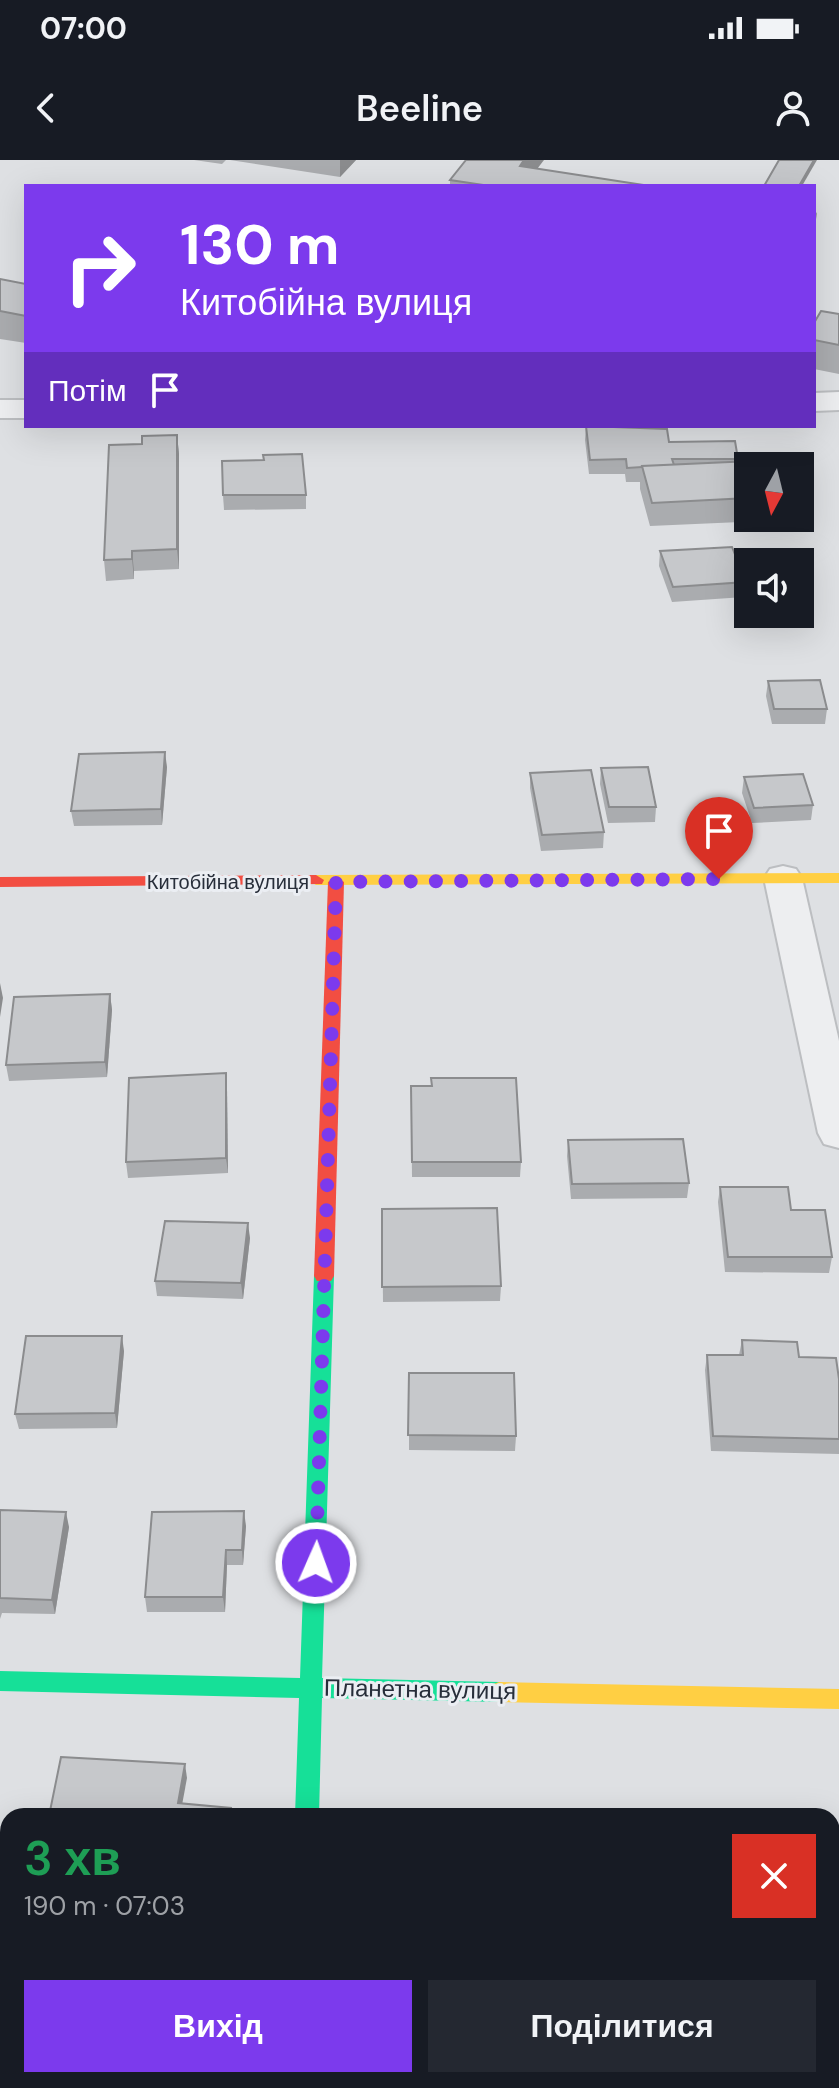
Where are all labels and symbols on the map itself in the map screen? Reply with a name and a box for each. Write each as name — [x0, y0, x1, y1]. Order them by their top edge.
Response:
north arrow — [734, 452, 814, 532]
pin — [685, 797, 753, 879]
street label: Китобійна вулиця — [147, 869, 309, 895]
position arrow — [274, 1521, 358, 1605]
street label: Планетна вулиця — [324, 1672, 516, 1706]

